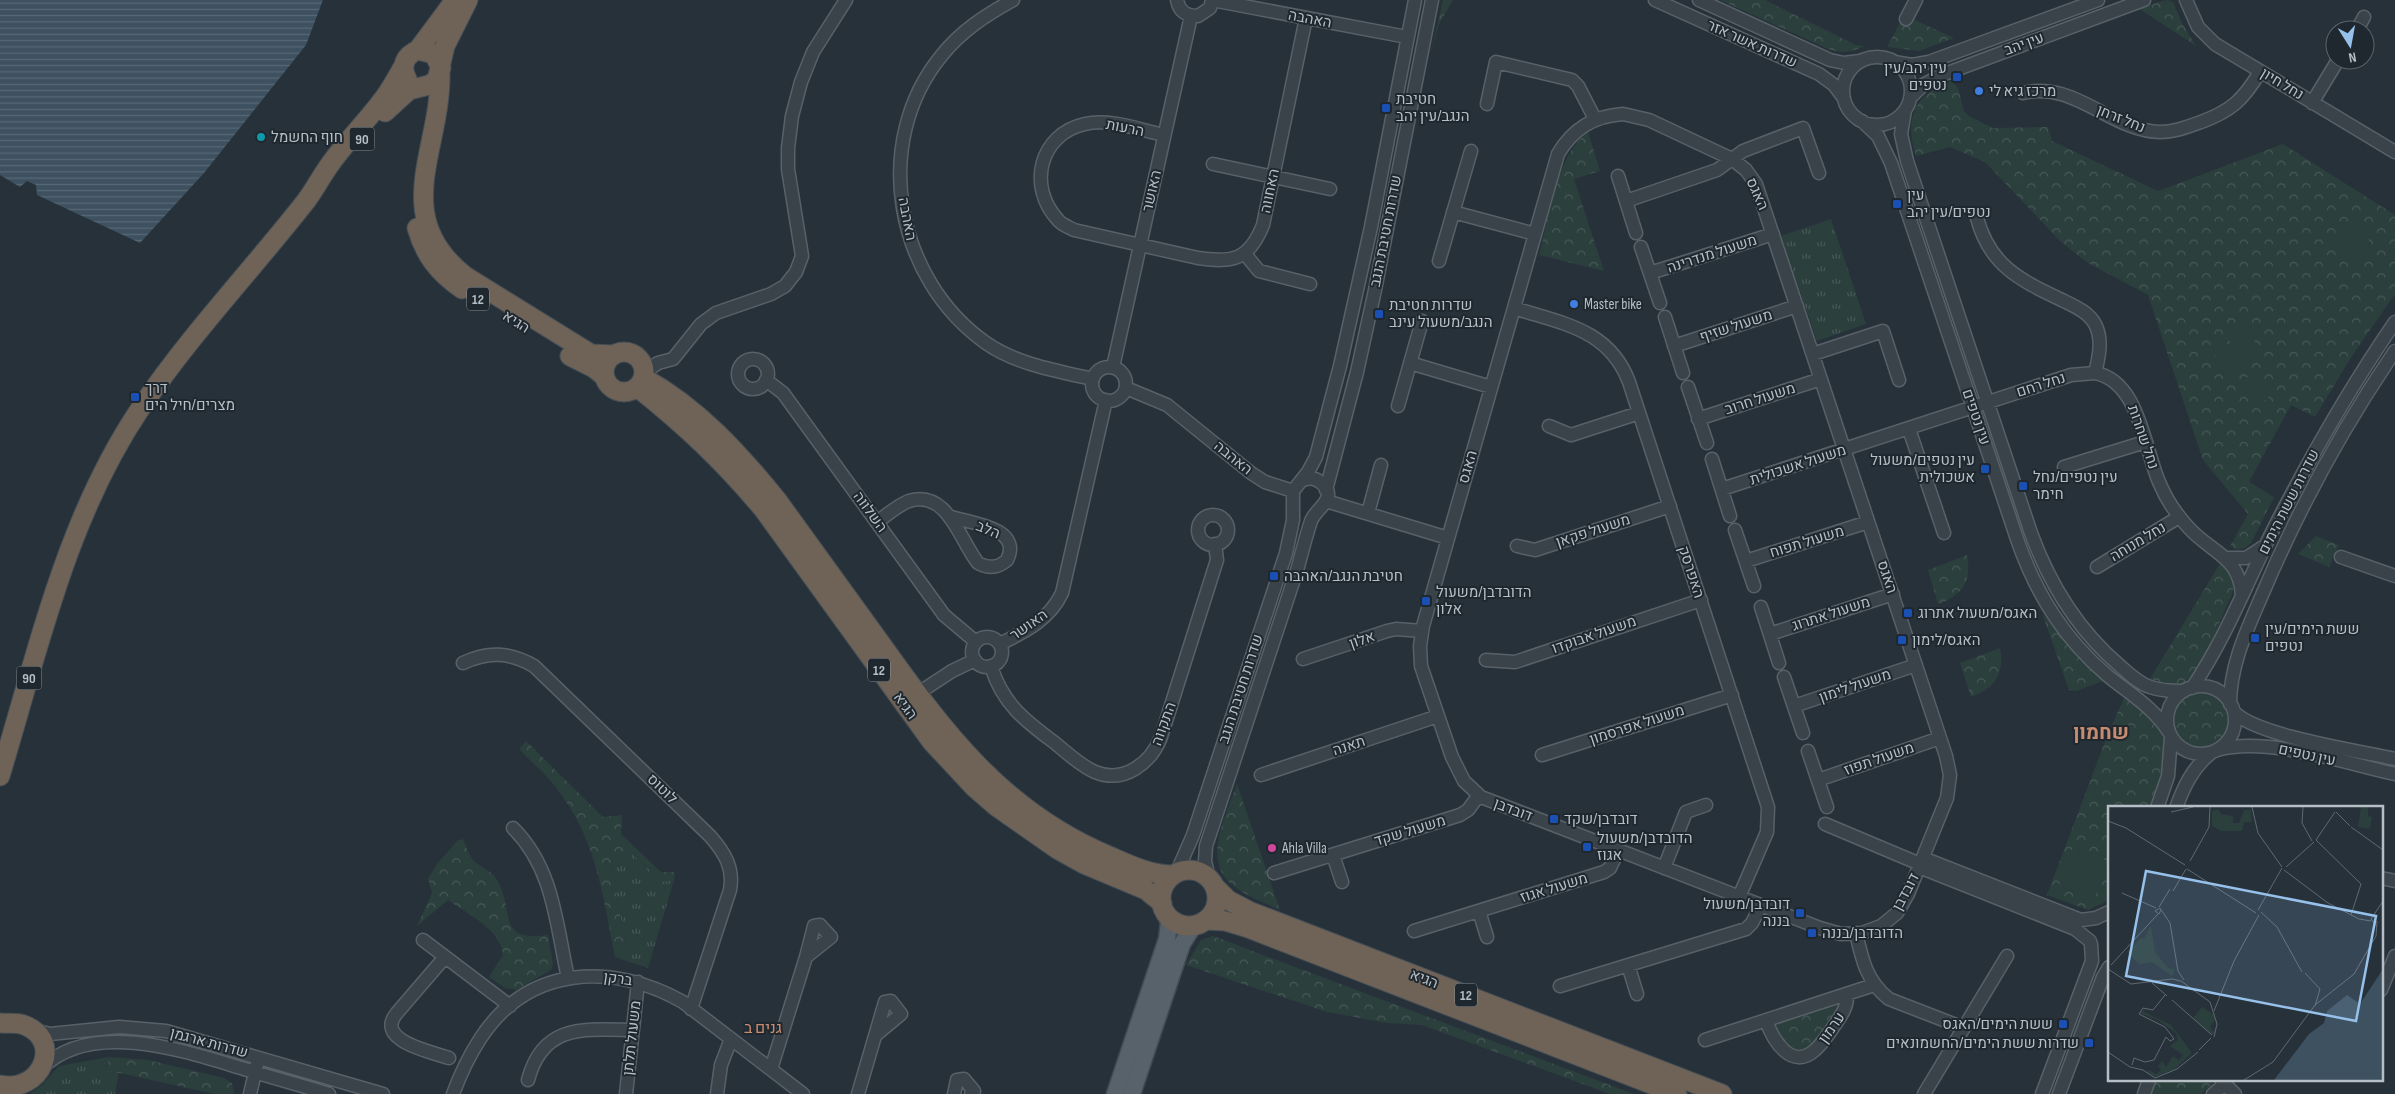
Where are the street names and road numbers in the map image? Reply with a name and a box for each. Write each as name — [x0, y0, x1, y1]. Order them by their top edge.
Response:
street label: האהבה — [1287, 5, 1333, 33]
street label: שדרות אשר אזר — [1704, 16, 1800, 72]
street label: עין יהב — [2001, 28, 2047, 60]
street label: נחל חיון — [2257, 64, 2307, 104]
street label: נחל זרחן — [2094, 101, 2148, 137]
street label: הרעות — [1104, 115, 1146, 141]
road number: 90 — [350, 128, 374, 150]
street label: האחווה — [1256, 167, 1284, 215]
street label: האושר — [1138, 168, 1166, 214]
street label: שדרות חטיבת הנגב — [1366, 173, 1406, 289]
street label: האגס — [1741, 175, 1773, 213]
street label: האהבה — [893, 196, 921, 242]
street label: משעול מנדרינה — [1665, 231, 1759, 277]
road number: 12 — [467, 288, 489, 310]
street label: משעול שזיף — [1697, 305, 1775, 347]
street label: הגיא — [499, 306, 533, 338]
street label: נחל רחם — [2014, 368, 2068, 402]
street label: משעול חרוב — [1722, 379, 1798, 419]
street label: עין נטפים — [1958, 386, 1994, 448]
street label: נחל שחרות — [2123, 402, 2163, 472]
street label: האהבה — [1210, 437, 1256, 479]
street label: משעול אשכולית — [1747, 440, 1849, 490]
street label: שדרות ששת הימים — [2254, 446, 2324, 558]
street label: האגס — [1454, 448, 1482, 486]
street label: השלווה — [849, 488, 891, 536]
street label: משעול פקאן — [1553, 510, 1633, 552]
street label: הלב — [973, 517, 1003, 543]
street label: נחל מנוחה — [2107, 518, 2169, 566]
street label: משעול תפוח — [1767, 522, 1847, 562]
street label: האפרסק — [1674, 543, 1708, 601]
street label: האגס — [1873, 558, 1901, 596]
street label: משעול אתרוג — [1789, 592, 1873, 636]
street label: האושר — [1006, 605, 1052, 645]
street label: משעול אבוקדו — [1549, 612, 1639, 658]
street label: אלון — [1347, 627, 1377, 653]
street label: שדרות חטיבת הנגב — [1214, 632, 1268, 746]
road number: 12 — [868, 658, 890, 682]
street label: משעול לימון — [1816, 665, 1894, 707]
road number: 90 — [16, 666, 42, 690]
street label: הגיא — [889, 689, 921, 723]
street label: התקווה — [1147, 700, 1181, 748]
street label: משעול אפרסמון — [1587, 701, 1687, 749]
street label: תאנה — [1330, 732, 1368, 760]
street label: משעול תפוז — [1841, 738, 1917, 780]
street label: עין נטפים — [2277, 740, 2337, 770]
street label: לוטוס — [643, 770, 682, 808]
street label: דובדבן — [1491, 794, 1535, 826]
street label: משעול שקד — [1372, 811, 1448, 851]
street label: משעול אגוז — [1518, 869, 1590, 907]
street label: דובדבן — [1888, 870, 1924, 914]
street label: הגיא — [1407, 965, 1441, 993]
street label: ברקן — [602, 968, 634, 990]
road number: 12 — [1455, 984, 1477, 1006]
street label: משעול תלתן — [619, 1000, 645, 1076]
street label: ערמון — [1814, 1009, 1850, 1047]
street label: שדרות ארגמן — [168, 1023, 250, 1063]

